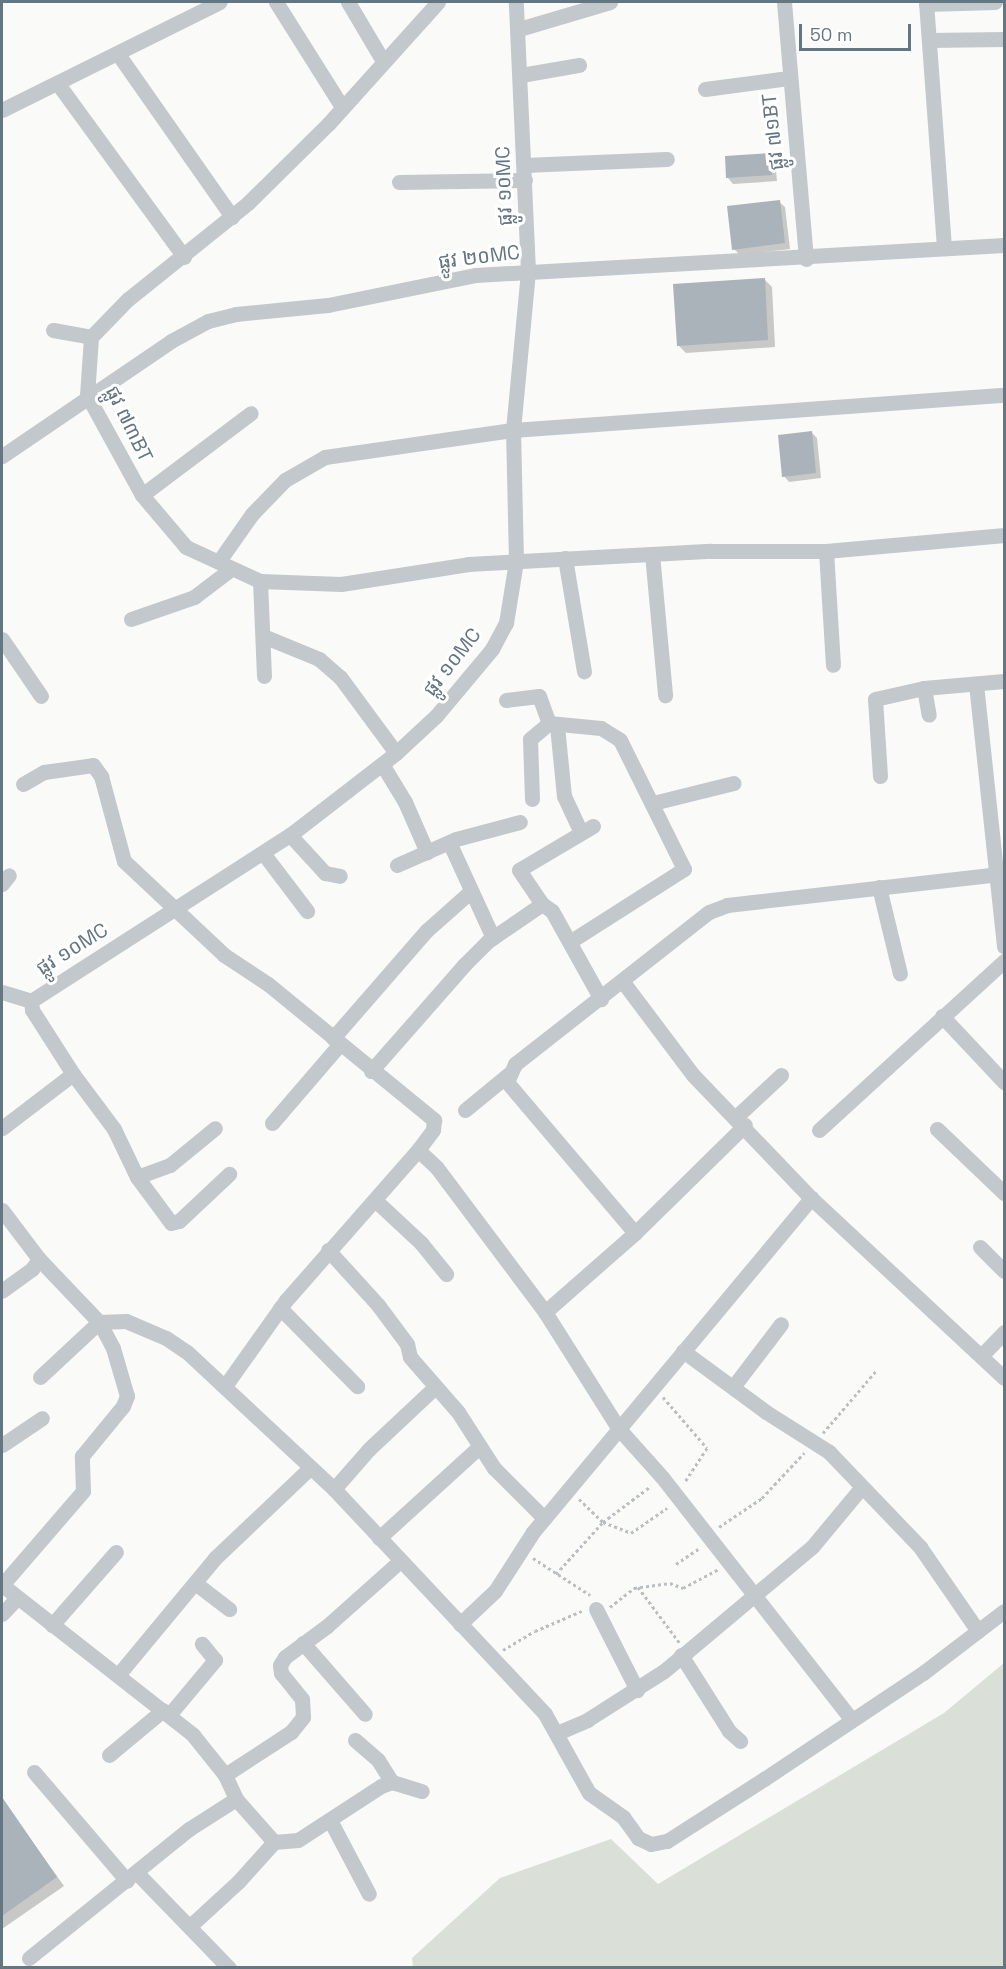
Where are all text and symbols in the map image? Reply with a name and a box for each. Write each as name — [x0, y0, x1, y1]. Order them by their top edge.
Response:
scale bar — [802, 12, 914, 50]
text: 50 m — [810, 23, 852, 46]
street label: ផ្លូវ ៧១BT — [757, 92, 789, 172]
street label: ផ្លូវ ១០MC — [491, 146, 517, 226]
street label: ផ្លូវ ២០MC — [437, 240, 521, 274]
street label: ផ្លូវ ៧៣BT — [100, 382, 158, 466]
street label: ផ្លូវ ១០MC — [418, 623, 486, 701]
street label: ផ្លូវ ១០MC — [32, 918, 112, 980]

